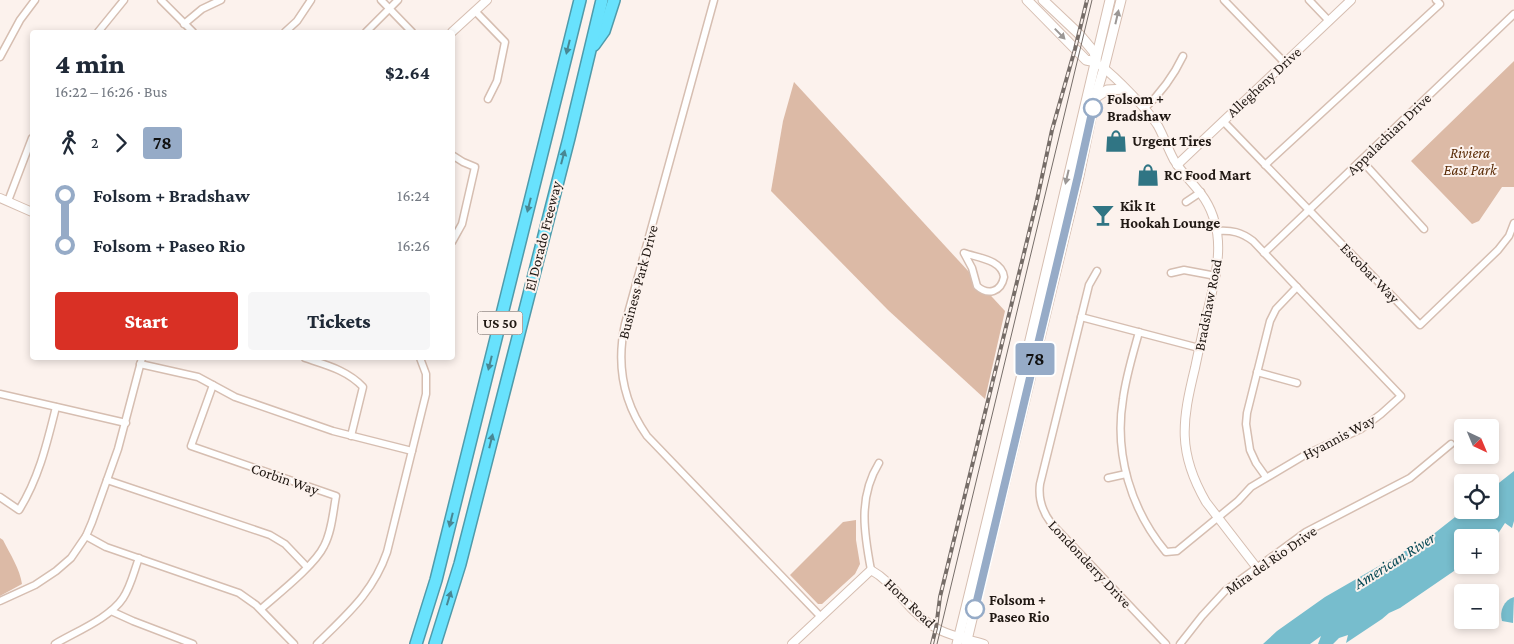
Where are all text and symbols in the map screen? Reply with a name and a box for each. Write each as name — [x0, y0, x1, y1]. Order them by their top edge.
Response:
one-way arrow — [1113, 10, 1121, 25]
one-way arrow — [1054, 27, 1066, 39]
one-way arrow — [564, 40, 572, 55]
street label: Allegheny Drive — [1224, 43, 1305, 121]
text: 4 min — [55, 48, 125, 79]
text: $2.64 — [385, 62, 430, 83]
text: 16:22 – 16:26 · Bus — [55, 83, 167, 100]
street label: Appalachian Drive — [1344, 90, 1435, 179]
place label: Folsom + Bradshaw — [1107, 91, 1172, 124]
marker: Folsom + Bradshaw — [1083, 98, 1103, 118]
shop icon: Urgent Tires — [1103, 128, 1129, 154]
icon: walk — [55, 129, 83, 157]
icon: forward — [107, 129, 135, 157]
text: 78 — [153, 133, 172, 153]
place label: Urgent Tires — [1132, 133, 1211, 149]
text: 2 — [91, 134, 99, 151]
park label: Riviera East Park — [1444, 145, 1498, 178]
one-way arrow — [560, 150, 568, 165]
shop icon: RC Food Mart — [1135, 162, 1161, 188]
place label: RC Food Mart — [1164, 167, 1251, 183]
one-way arrow — [1063, 169, 1071, 184]
street label: El Dorado Freeway — [522, 179, 565, 293]
text: Folsom + Bradshaw — [93, 185, 250, 206]
text: 16:24 — [397, 187, 430, 204]
one-way arrow — [525, 198, 533, 213]
place label: Kik It Hookah Lounge — [1120, 198, 1220, 231]
bar icon: Kik It Hookah Lounge — [1090, 202, 1116, 228]
street label: Business Park Drive — [615, 223, 661, 341]
text: Folsom + Paseo Rio — [93, 235, 245, 256]
text: 16:26 — [397, 237, 430, 254]
street label: Escobar Way — [1337, 240, 1403, 307]
street label: Bradshaw Road — [1191, 258, 1225, 352]
button: Start — [55, 292, 238, 350]
button: Tickets — [248, 292, 430, 350]
road number: US 50 — [478, 312, 522, 334]
line badge: 78 — [1012, 343, 1058, 375]
text: 78 — [1025, 349, 1045, 369]
one-way arrow — [486, 355, 494, 370]
street label: Hyannis Way — [1300, 411, 1378, 464]
north arrow — [1454, 419, 1499, 464]
map controls — [1454, 419, 1499, 629]
one-way arrow — [487, 433, 495, 448]
street label: Corbin Way — [249, 460, 321, 499]
button: locate — [1454, 474, 1499, 519]
one-way arrow — [446, 513, 454, 528]
street label: Londonderry Drive — [1045, 517, 1135, 612]
street label: Mira del Rio Drive — [1222, 522, 1320, 597]
water label: American River — [1350, 529, 1438, 593]
button: + — [1454, 529, 1499, 574]
street label: Horn Road — [881, 575, 939, 631]
button: − — [1454, 584, 1499, 629]
one-way arrow — [446, 590, 454, 605]
place label: Folsom + Paseo Rio — [989, 592, 1050, 625]
marker: Folsom + Paseo Rio — [965, 599, 985, 619]

